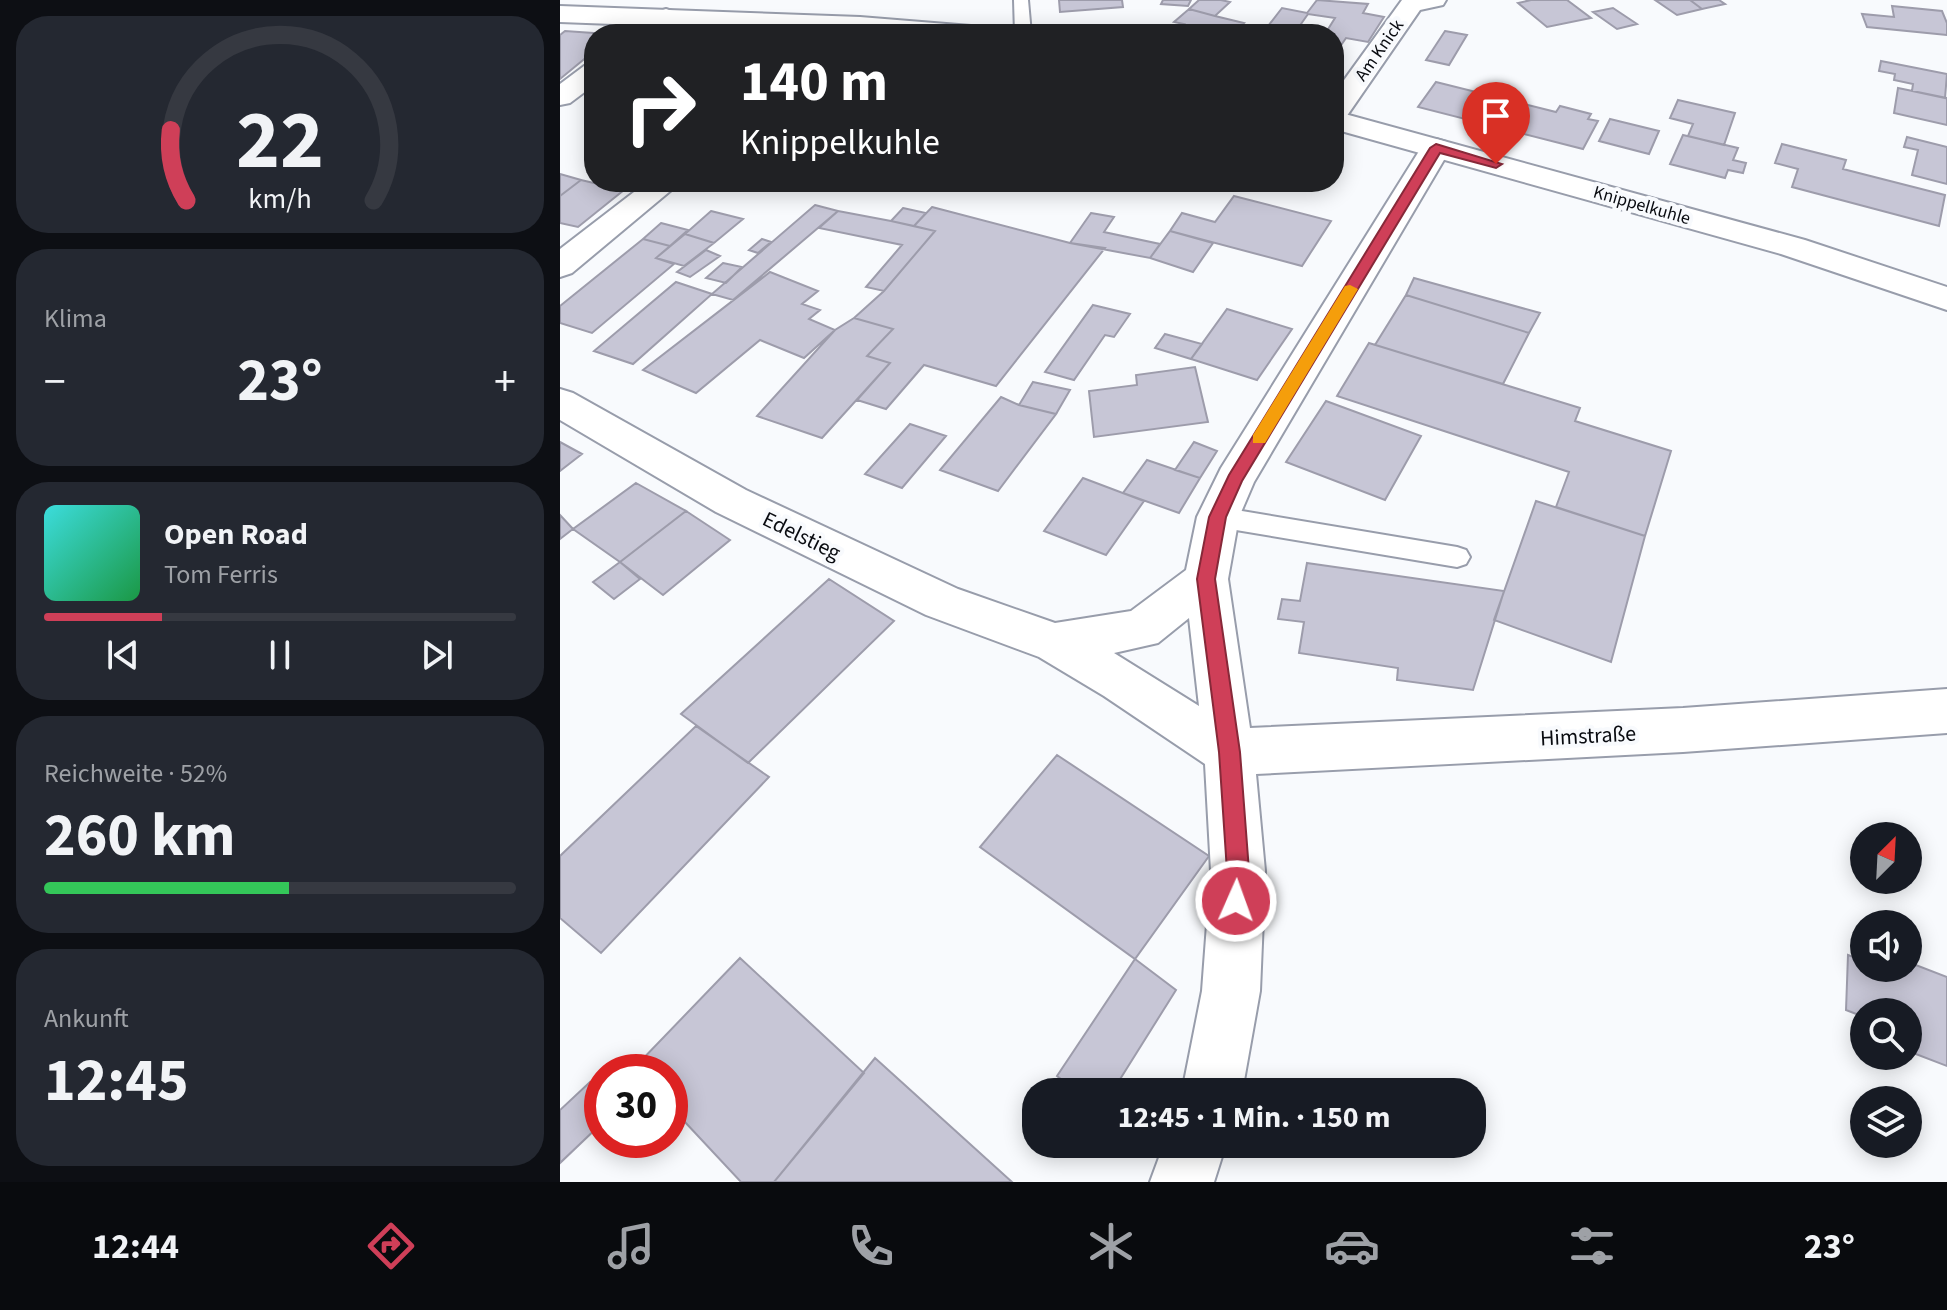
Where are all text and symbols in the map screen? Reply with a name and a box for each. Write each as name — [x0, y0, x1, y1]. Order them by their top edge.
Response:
street label: Am Knick — [1349, 14, 1410, 86]
text: 140 m — [740, 43, 888, 122]
icon: right — [608, 56, 712, 160]
text: 22 — [236, 81, 324, 199]
pin — [1462, 82, 1530, 164]
icon: arrive — [1474, 94, 1518, 138]
text: Knippelkuhle — [740, 117, 940, 168]
text: km/h — [248, 179, 312, 219]
street label: Knippelkuhle — [1590, 180, 1693, 231]
text: Klima — [44, 300, 107, 337]
text: 23° — [237, 339, 323, 424]
text: − — [44, 351, 66, 414]
text: + — [494, 351, 516, 414]
street label: Edelstieg — [757, 503, 846, 569]
text: Open Road — [164, 513, 308, 556]
text: Tom Ferris — [164, 556, 278, 593]
icon: previous — [101, 633, 145, 677]
icon: pause — [258, 633, 302, 677]
icon: next — [415, 633, 459, 677]
street label: Himstraße — [1539, 718, 1637, 754]
text: Reichweite · 52% — [44, 755, 227, 792]
text: 260 km — [44, 794, 235, 879]
north arrow — [1850, 822, 1922, 894]
map controls — [1850, 822, 1922, 1158]
position arrow — [1194, 859, 1278, 943]
button: sound — [1850, 910, 1922, 982]
button: search — [1850, 998, 1922, 1070]
text: Ankunft — [44, 1000, 129, 1037]
text: 12:45 — [44, 1039, 189, 1124]
speed limit sign: 30 — [584, 1054, 688, 1158]
button: layers — [1850, 1086, 1922, 1158]
text: 12:45 · 1 Min. · 150 m — [1118, 1096, 1390, 1139]
icon: directions — [363, 1218, 419, 1274]
icon: music — [603, 1218, 659, 1274]
icon: phone — [843, 1218, 899, 1274]
icon: climate — [1083, 1218, 1139, 1274]
icon: car — [1324, 1218, 1380, 1274]
icon: filters — [1564, 1218, 1620, 1274]
text: 12:44 — [92, 1221, 179, 1272]
text: 23° — [1804, 1221, 1855, 1272]

